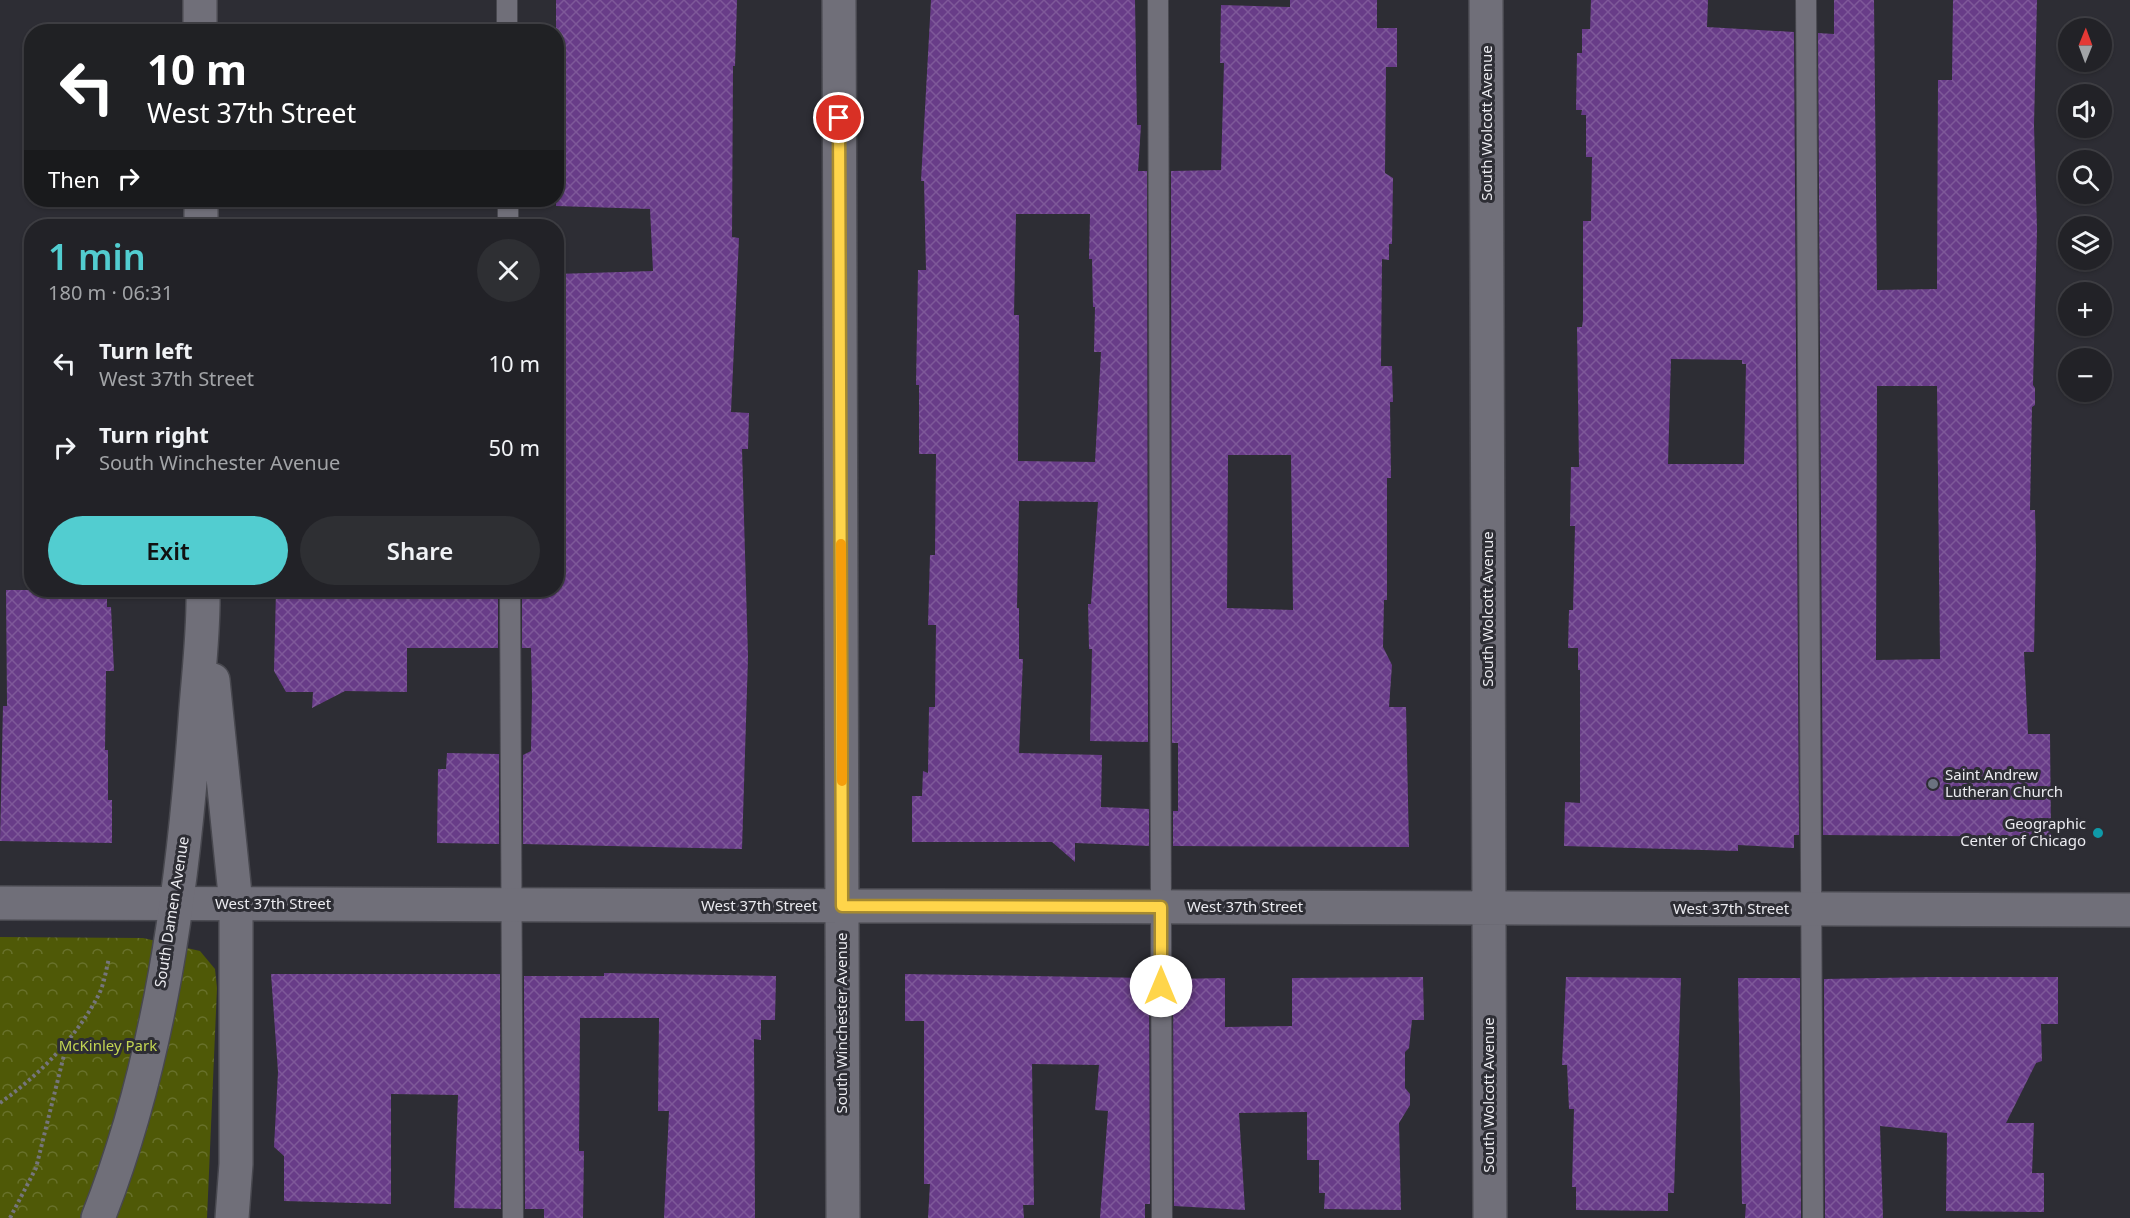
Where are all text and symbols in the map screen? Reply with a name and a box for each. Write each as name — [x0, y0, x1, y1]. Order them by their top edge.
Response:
north arrow — [2058, 18, 2112, 72]
map controls — [2058, 18, 2112, 402]
text: 10 m — [147, 40, 247, 97]
street label: South Wolcott Avenue — [1476, 45, 1496, 201]
icon: left — [48, 48, 126, 126]
button: sound — [2058, 84, 2112, 138]
pin — [813, 92, 864, 143]
text: West 37th Street — [147, 94, 356, 131]
icon: arrive — [822, 101, 855, 134]
button: search — [2058, 150, 2112, 204]
icon: right — [112, 162, 145, 195]
text: Then — [48, 164, 100, 194]
button: layers — [2058, 216, 2112, 270]
text: 1 min — [48, 232, 146, 281]
button: close — [477, 239, 540, 302]
text: 180 m · 06:31 — [48, 279, 173, 306]
button: + — [2058, 282, 2112, 336]
text: Turn left — [99, 335, 193, 365]
icon: left — [48, 347, 81, 380]
text: 10 m — [489, 348, 540, 378]
button: − — [2058, 348, 2112, 402]
text: West 37th Street — [99, 365, 254, 392]
text: Turn right — [99, 419, 209, 449]
icon: right — [48, 431, 81, 464]
text: 50 m — [489, 432, 540, 462]
text: South Winchester Avenue — [99, 449, 340, 476]
button: Exit — [48, 516, 288, 585]
button: Share — [300, 516, 540, 585]
street label: South Wolcott Avenue — [1477, 531, 1497, 687]
place label: Saint Andrew Lutheran Church — [1945, 764, 2063, 801]
marker: Saint Andrew Lutheran Church — [1926, 777, 1940, 791]
place label: Geographic Center of Chicago — [1960, 813, 2086, 850]
marker: Geographic Center of Chicago — [2091, 826, 2105, 840]
street label: South Damen Avenue — [149, 835, 193, 989]
street label: West 37th Street — [215, 893, 332, 913]
street label: West 37th Street — [701, 895, 818, 915]
street label: West 37th Street — [1187, 896, 1304, 916]
street label: West 37th Street — [1673, 898, 1790, 918]
street label: South Winchester Avenue — [831, 932, 851, 1114]
position arrow — [1129, 954, 1193, 1018]
street label: South Wolcott Avenue — [1478, 1017, 1498, 1173]
park label: McKinley Park — [59, 1035, 157, 1055]

